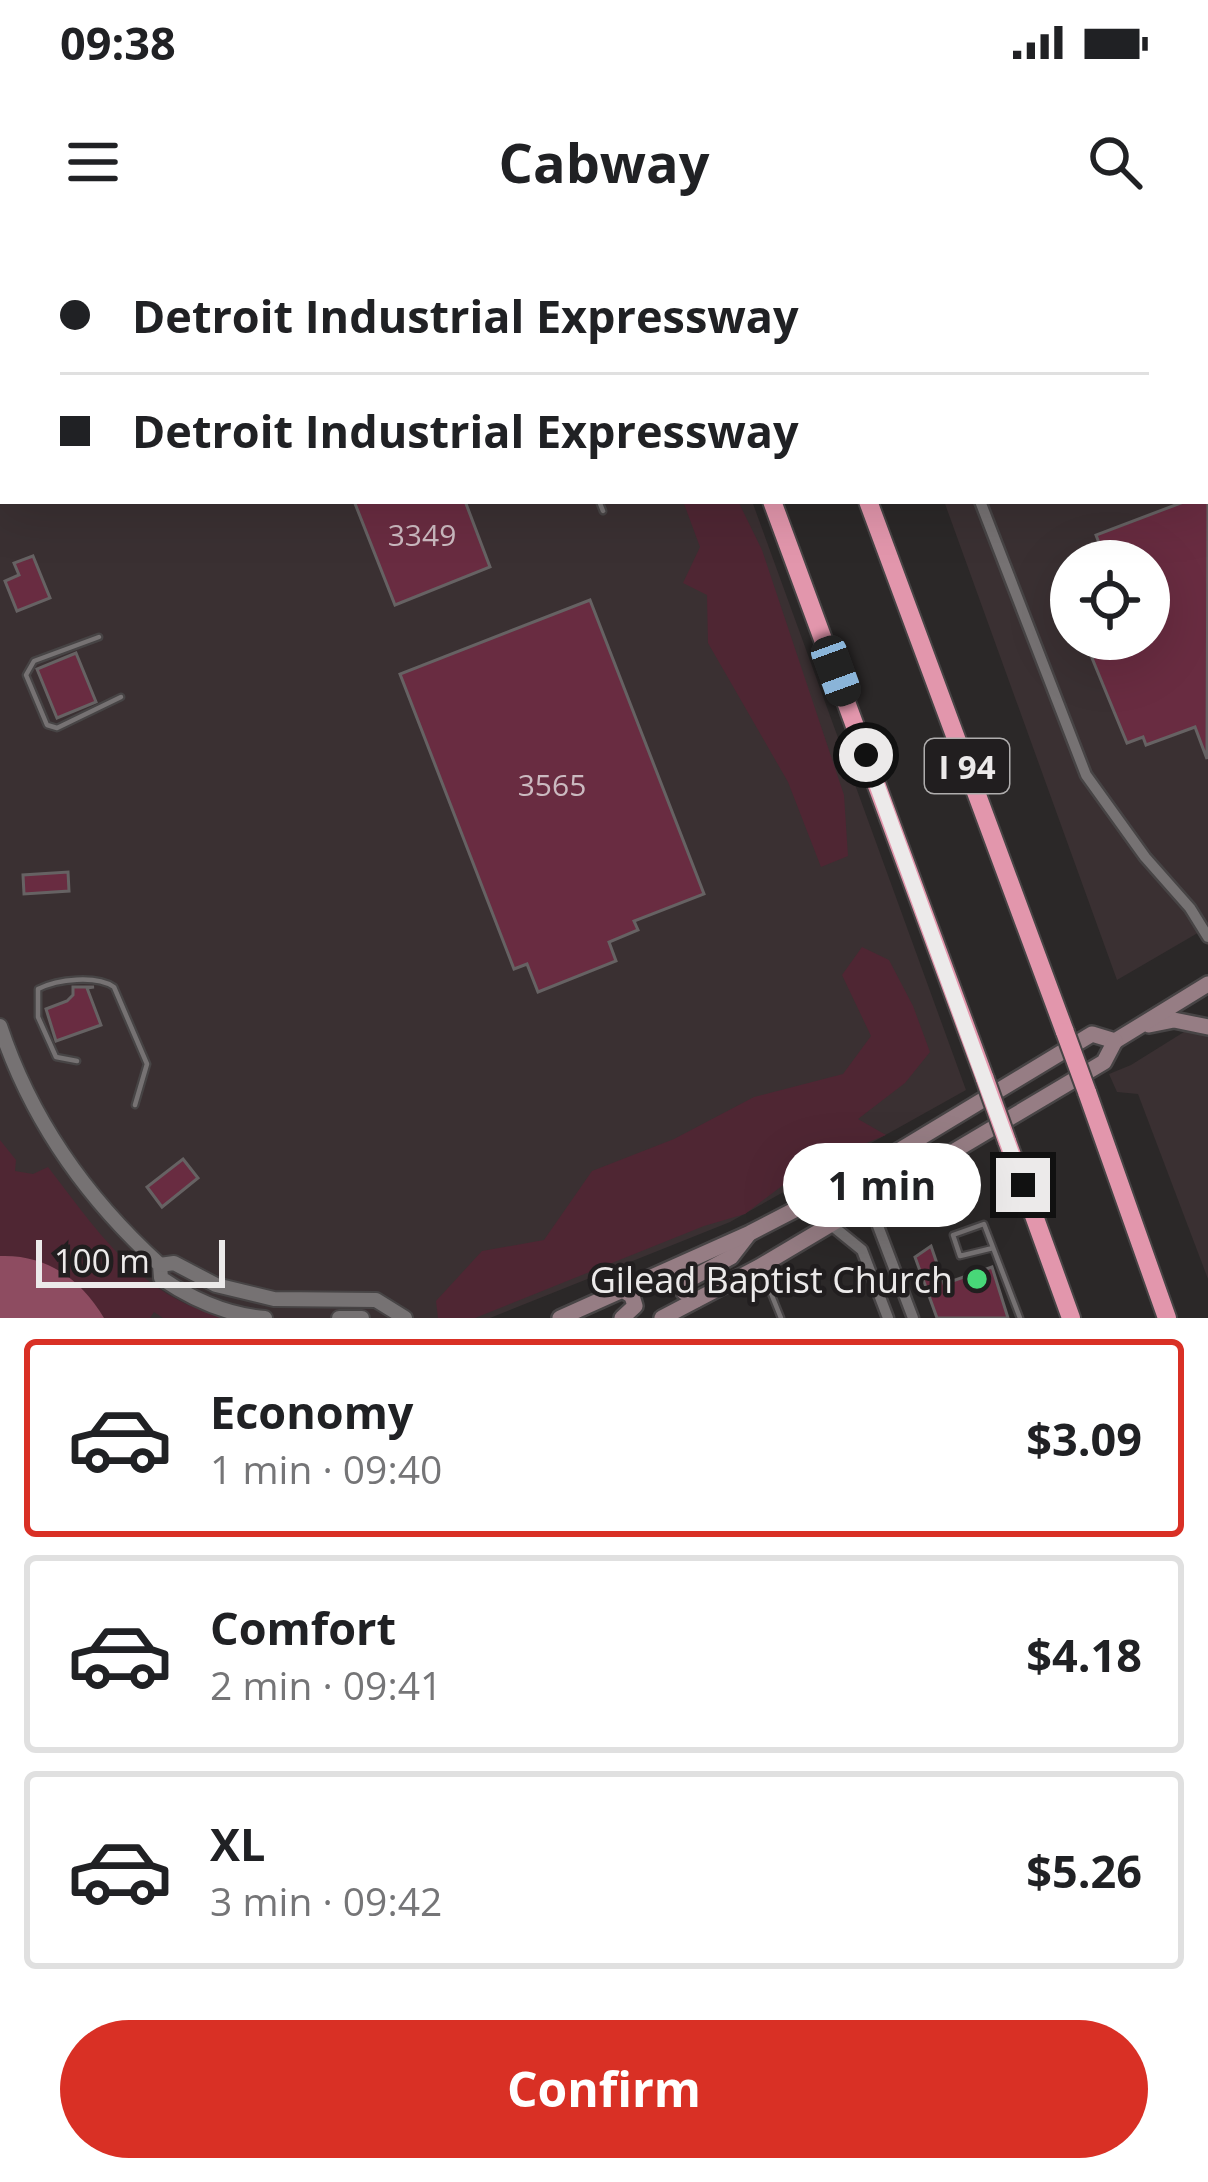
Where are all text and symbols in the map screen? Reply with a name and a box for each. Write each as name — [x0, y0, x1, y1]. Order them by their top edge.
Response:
text: 09:38 — [60, 12, 176, 73]
text: Cabway — [499, 125, 709, 199]
icon: menu — [60, 129, 126, 195]
icon: search — [1082, 129, 1148, 195]
text: Detroit Industrial Expressway — [132, 285, 799, 346]
text: Detroit Industrial Expressway — [132, 400, 799, 461]
house number: 3349 — [388, 514, 456, 555]
map controls — [1050, 540, 1170, 660]
button: locate — [1050, 540, 1170, 660]
car — [807, 631, 865, 711]
route start — [839, 728, 893, 782]
road number: I 94 — [925, 739, 1009, 793]
house number: 3565 — [518, 764, 586, 805]
callout: 1 min — [783, 1143, 981, 1227]
text: 1 min — [828, 1158, 936, 1211]
route end — [996, 1158, 1050, 1212]
scale bar — [36, 1234, 225, 1287]
text: 100 m — [54, 1238, 150, 1283]
place label: Gilead Baptist Church — [590, 1255, 953, 1304]
marker: Gilead Baptist Church — [964, 1266, 990, 1292]
text: Economy — [210, 1381, 413, 1442]
icon: car — [66, 1384, 174, 1492]
text: $3.09 — [1026, 1408, 1142, 1469]
text: 1 min · 09:40 — [210, 1442, 442, 1495]
text: Comfort — [210, 1597, 396, 1658]
icon: car — [66, 1600, 174, 1708]
text: $4.18 — [1026, 1624, 1142, 1685]
text: 2 min · 09:41 — [210, 1658, 442, 1711]
text: XL — [210, 1813, 265, 1874]
icon: car — [66, 1816, 174, 1924]
text: $5.26 — [1026, 1840, 1142, 1901]
text: 3 min · 09:42 — [210, 1874, 442, 1927]
button: Confirm — [60, 2020, 1148, 2158]

